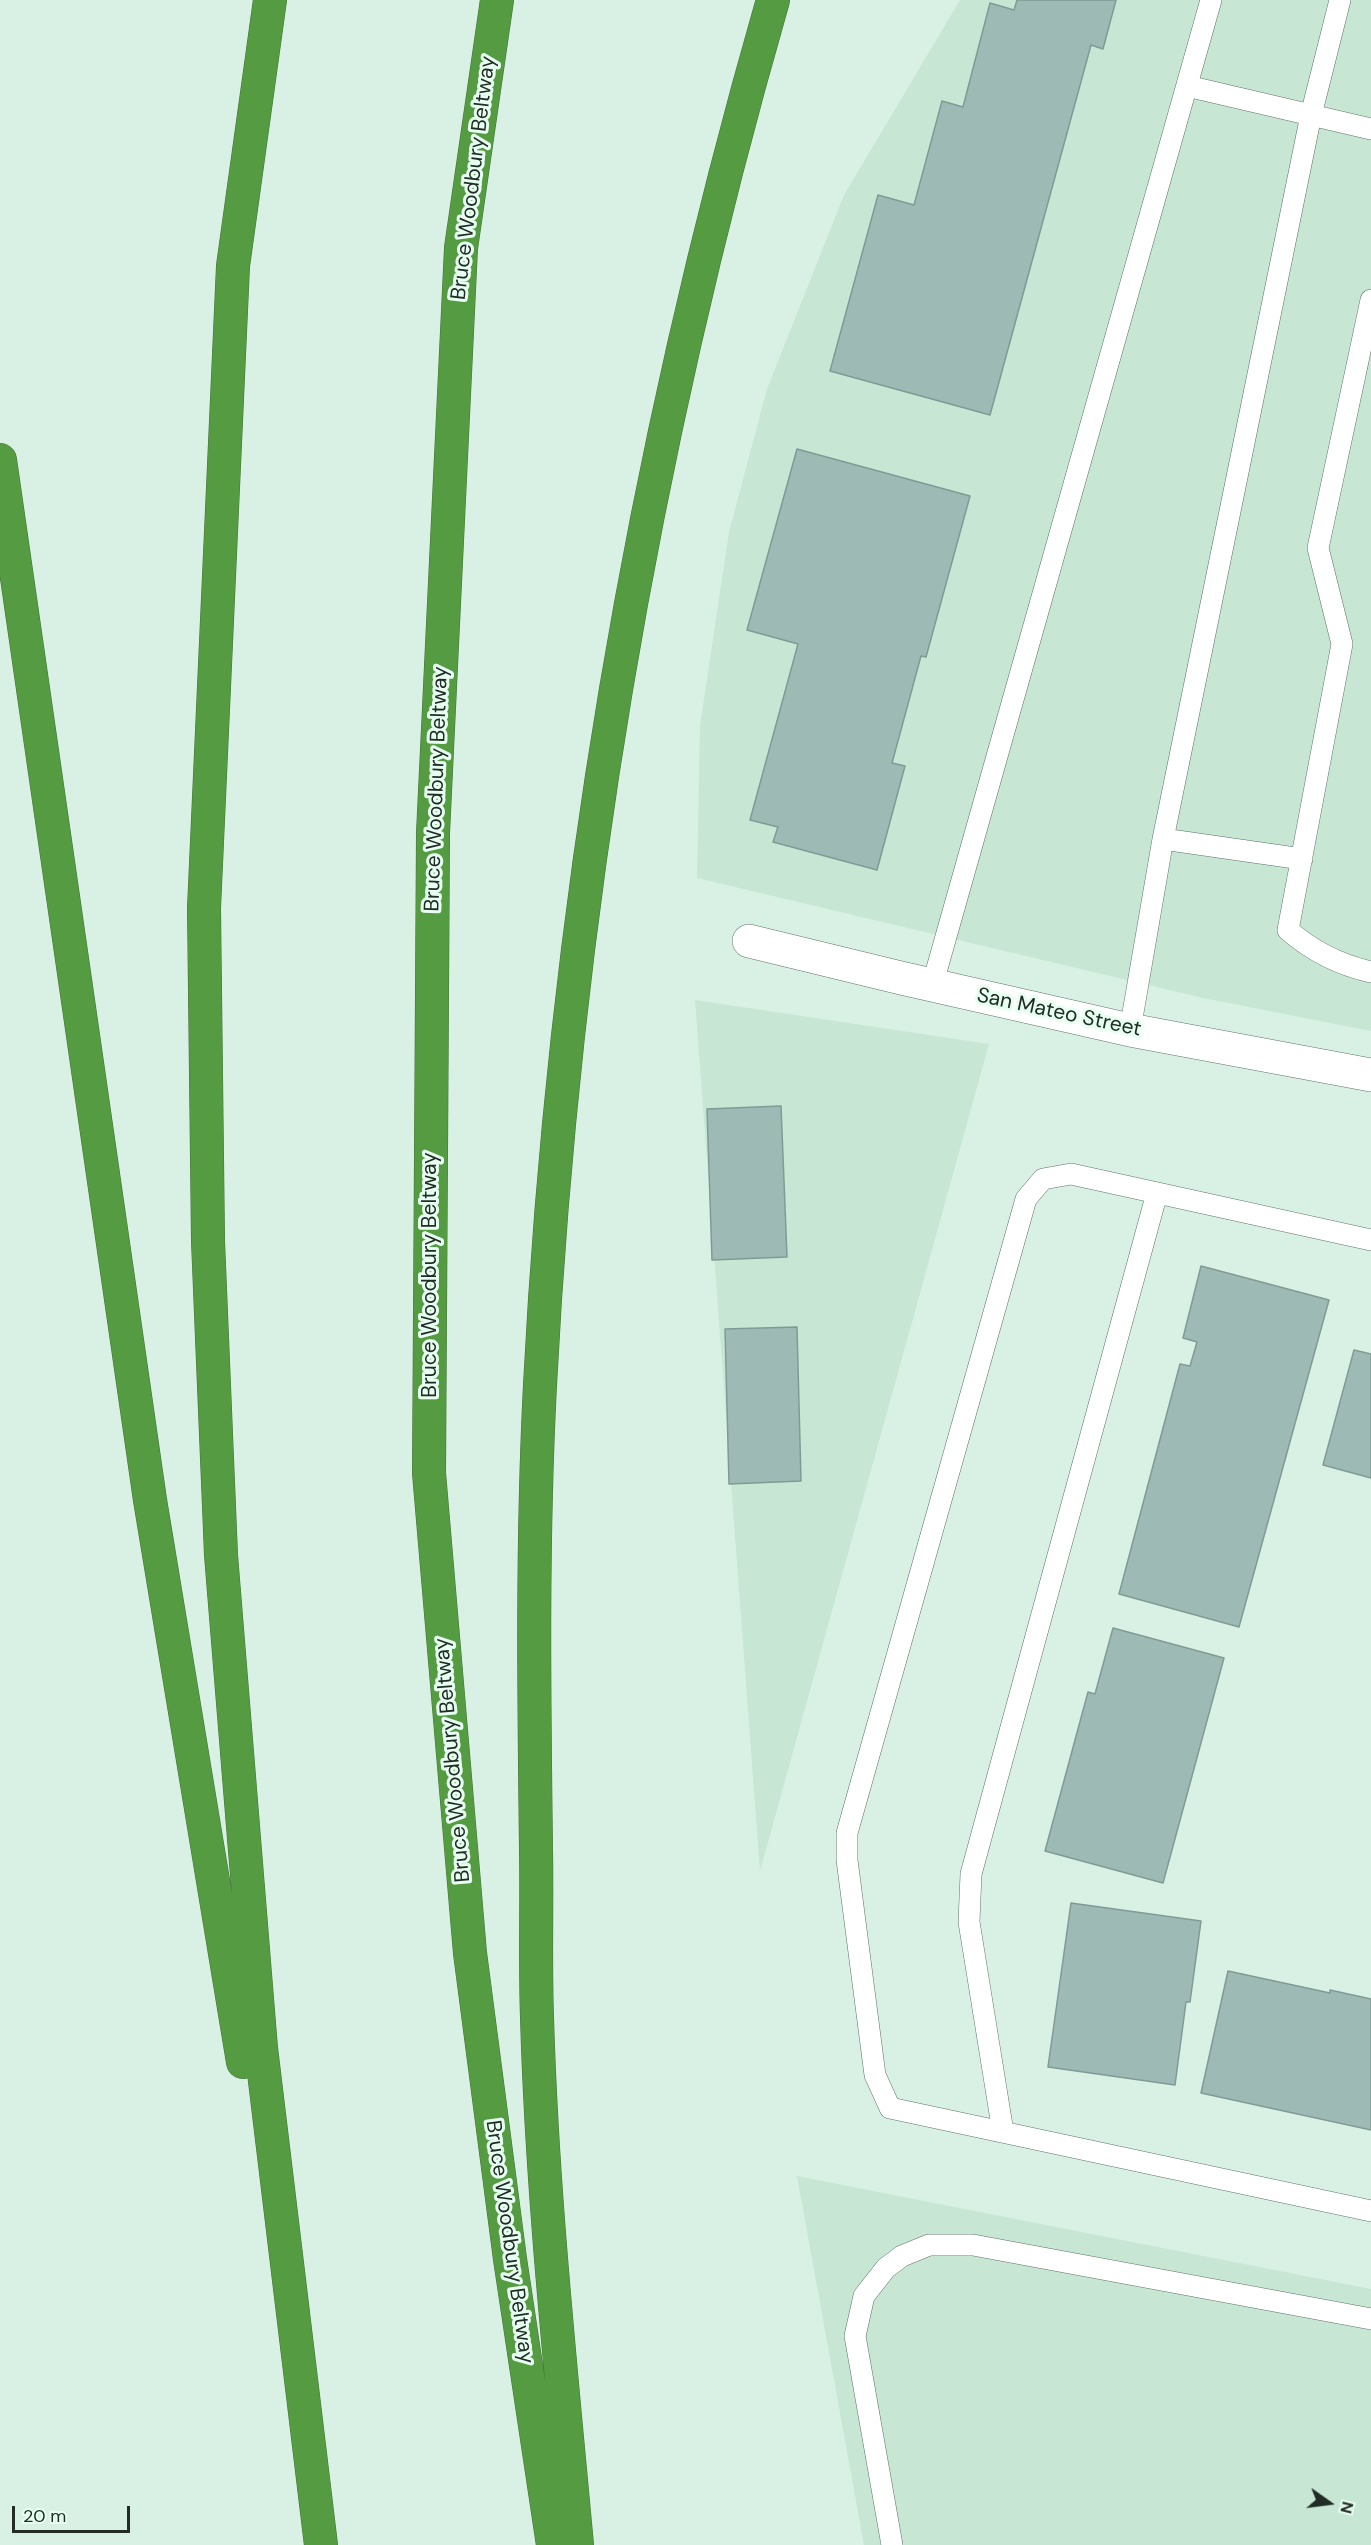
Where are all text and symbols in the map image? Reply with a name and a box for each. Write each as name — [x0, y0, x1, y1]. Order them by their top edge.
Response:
street label: Bruce Woodbury Beltway — [447, 55, 501, 301]
street label: Bruce Woodbury Beltway — [420, 666, 454, 912]
street label: San Mateo Street — [974, 983, 1144, 1043]
street label: Bruce Woodbury Beltway — [417, 1152, 443, 1398]
street label: Bruce Woodbury Beltway — [430, 1637, 476, 1883]
street label: Bruce Woodbury Beltway — [479, 2119, 539, 2365]
north arrow — [1299, 2473, 1359, 2533]
scale bar — [15, 2494, 134, 2532]
text: N — [1335, 2499, 1359, 2516]
text: 20 m — [23, 2504, 66, 2528]

